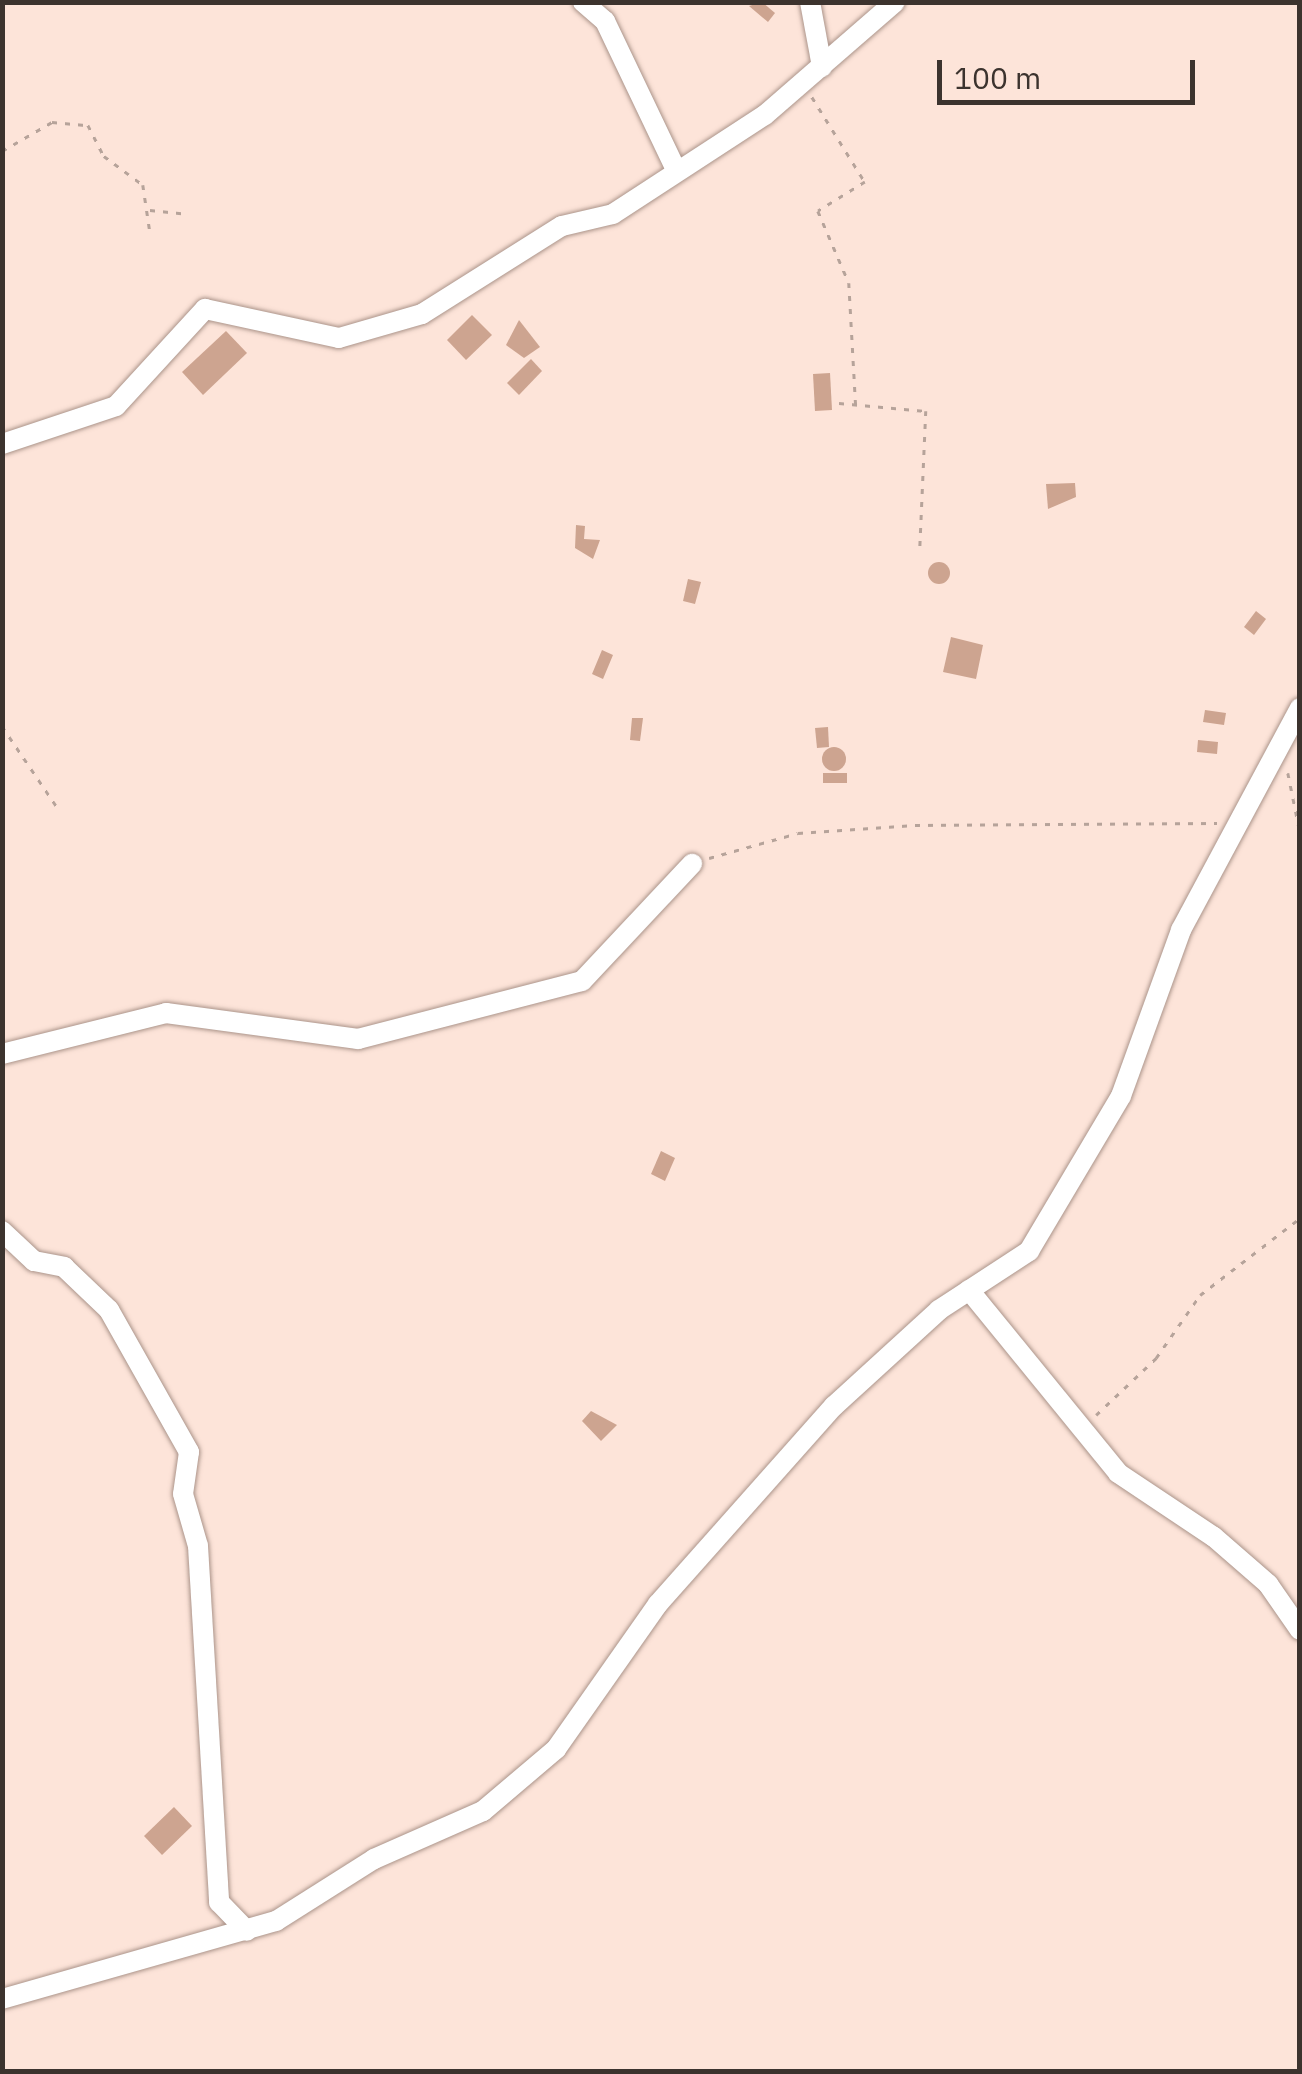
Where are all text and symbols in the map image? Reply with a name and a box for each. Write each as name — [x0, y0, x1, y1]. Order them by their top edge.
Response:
scale bar — [942, 40, 1200, 102]
text: 100 m — [954, 58, 1041, 97]

